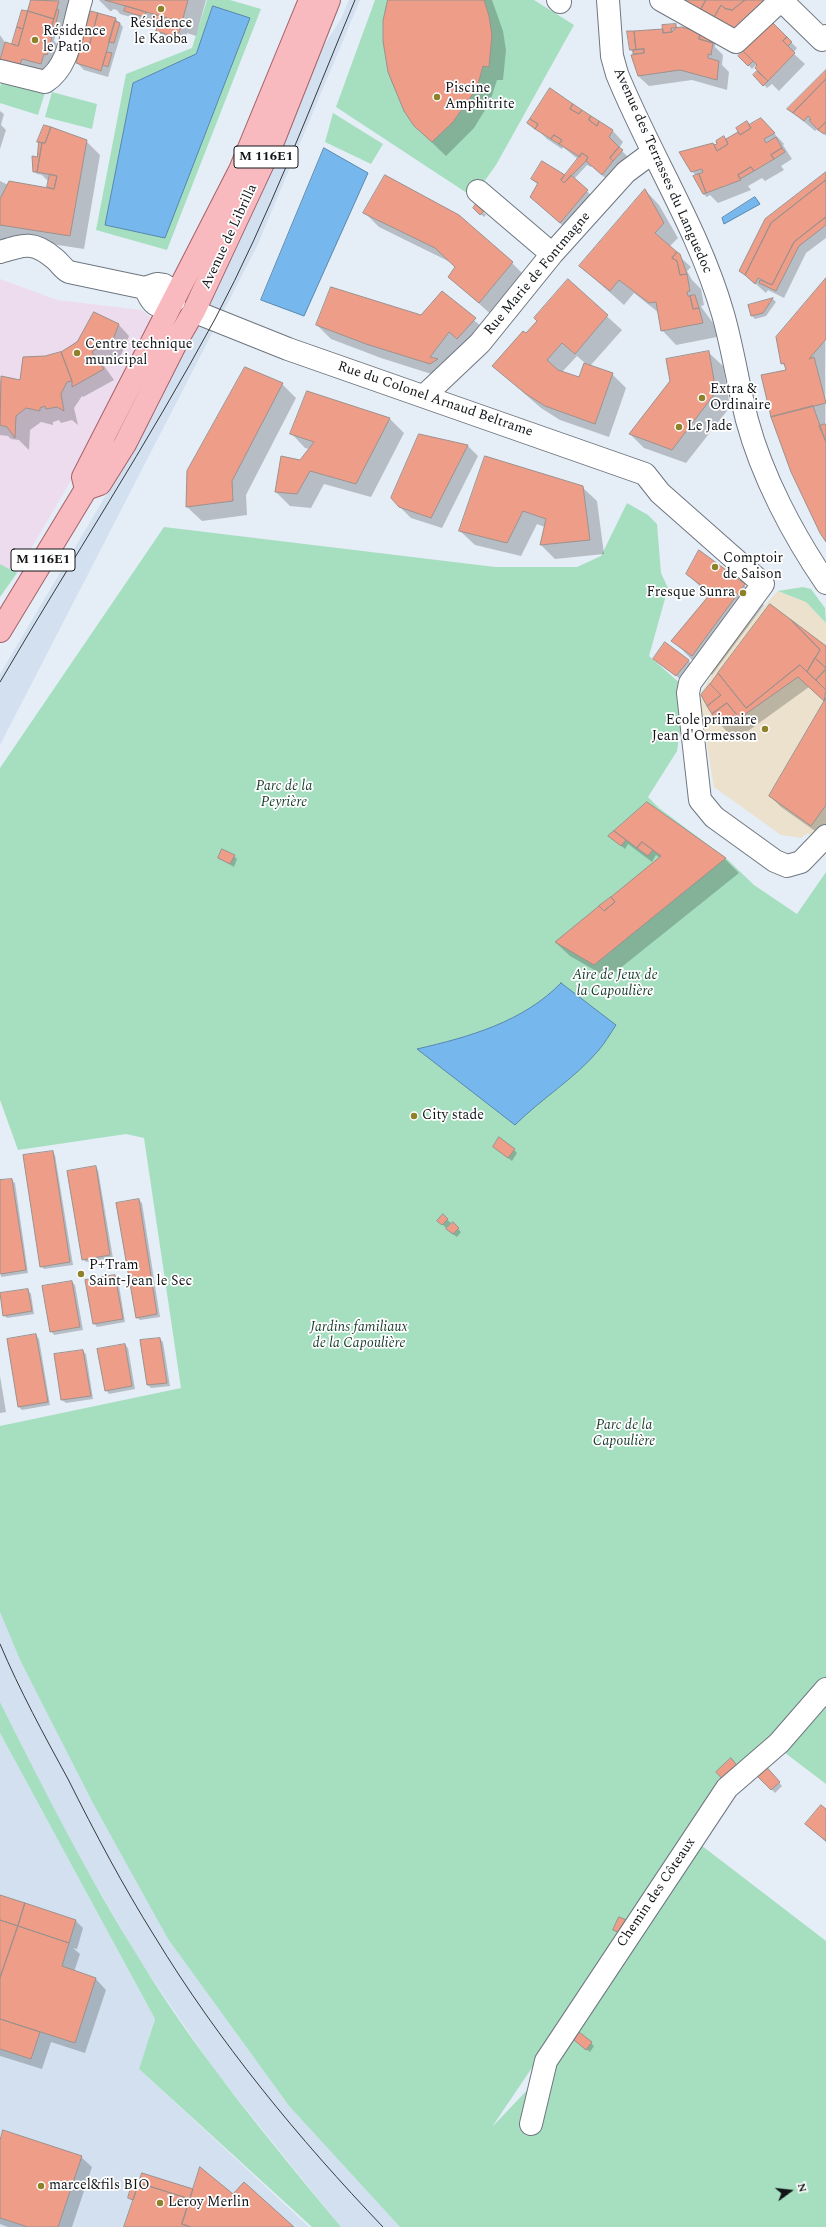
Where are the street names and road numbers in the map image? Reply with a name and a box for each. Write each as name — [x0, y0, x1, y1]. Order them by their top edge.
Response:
street label: Avenue des Terrasses du Languedoc — [609, 66, 715, 276]
road number: M 116E1 — [234, 146, 298, 168]
street label: Avenue de Librilla — [198, 182, 262, 292]
street label: Rue Marie de Fontmagne — [481, 209, 595, 339]
street label: Rue du Colonel Arnaud Beltrame — [335, 359, 535, 441]
road number: M 116E1 — [11, 549, 75, 571]
street label: Chemin des Côteaux — [614, 1835, 700, 1951]

